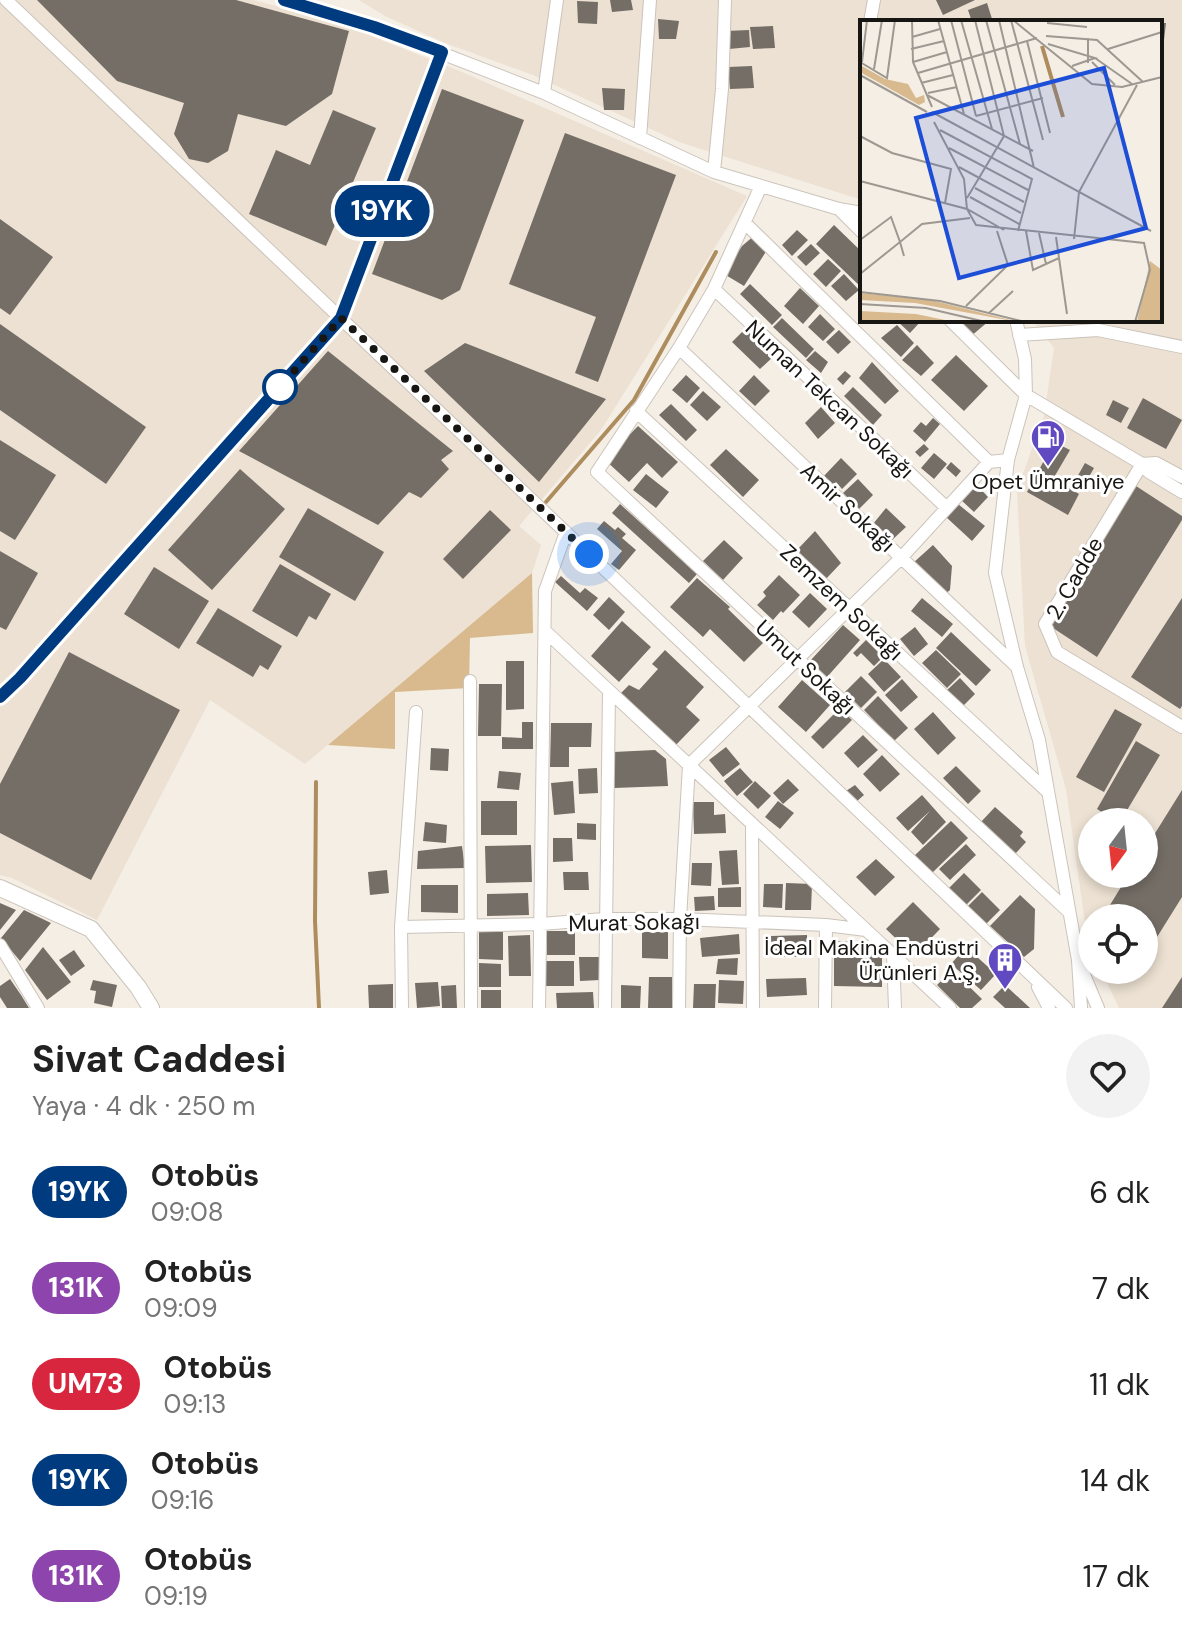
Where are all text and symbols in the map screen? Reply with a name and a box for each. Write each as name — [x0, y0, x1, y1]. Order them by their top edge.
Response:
inset map — [860, 20, 1162, 322]
line badge: 19YK — [326, 185, 438, 237]
text: 19YK — [351, 192, 413, 229]
street label: Numan Tekcan Sokağı — [739, 314, 920, 485]
unlabelled marker — [263, 370, 297, 404]
fuel station icon: Opet Ümraniye — [1029, 418, 1067, 468]
street label: Amir Sokağı — [794, 456, 901, 559]
place label: Opet Ümraniye — [972, 467, 1124, 496]
street label: 2. Cadde — [1039, 532, 1110, 625]
your location — [569, 534, 609, 574]
street label: Zemzem Sokağı — [774, 538, 909, 667]
street label: Umut Sokağı — [749, 613, 862, 721]
north arrow — [1078, 808, 1158, 888]
map controls — [1078, 808, 1158, 984]
button: locate — [1078, 904, 1158, 984]
street label: Murat Sokağı — [568, 907, 700, 938]
place label: İdeal Makina Endüstri Ürünleri A.Ş. — [764, 933, 979, 987]
building icon: İdeal Makina Endüstri Ürünleri A.Ş. — [986, 941, 1024, 991]
text: Sivat Caddesi — [32, 1034, 286, 1084]
button: heart — [1066, 1034, 1150, 1118]
text: Yaya · 4 dk · 250 m — [32, 1089, 256, 1123]
text: Otobüs — [151, 1156, 259, 1195]
text: 19YK — [48, 1173, 111, 1210]
text: 6 dk — [1089, 1173, 1150, 1212]
text: 09:08 — [151, 1195, 224, 1229]
text: Otobüs — [144, 1252, 253, 1291]
text: 131K — [48, 1269, 104, 1306]
text: 7 dk — [1092, 1269, 1150, 1308]
text: 09:09 — [144, 1291, 217, 1325]
text: Otobüs — [164, 1348, 272, 1387]
text: UM73 — [48, 1365, 124, 1402]
text: 11 dk — [1089, 1365, 1150, 1404]
text: 09:13 — [164, 1387, 226, 1421]
text: Otobüs — [151, 1444, 259, 1483]
text: 19YK — [48, 1461, 111, 1498]
text: 14 dk — [1081, 1461, 1150, 1500]
text: 09:16 — [151, 1483, 214, 1517]
text: Otobüs — [144, 1540, 253, 1579]
text: 131K — [48, 1557, 104, 1594]
text: 17 dk — [1083, 1557, 1150, 1596]
text: 09:19 — [144, 1579, 208, 1613]

